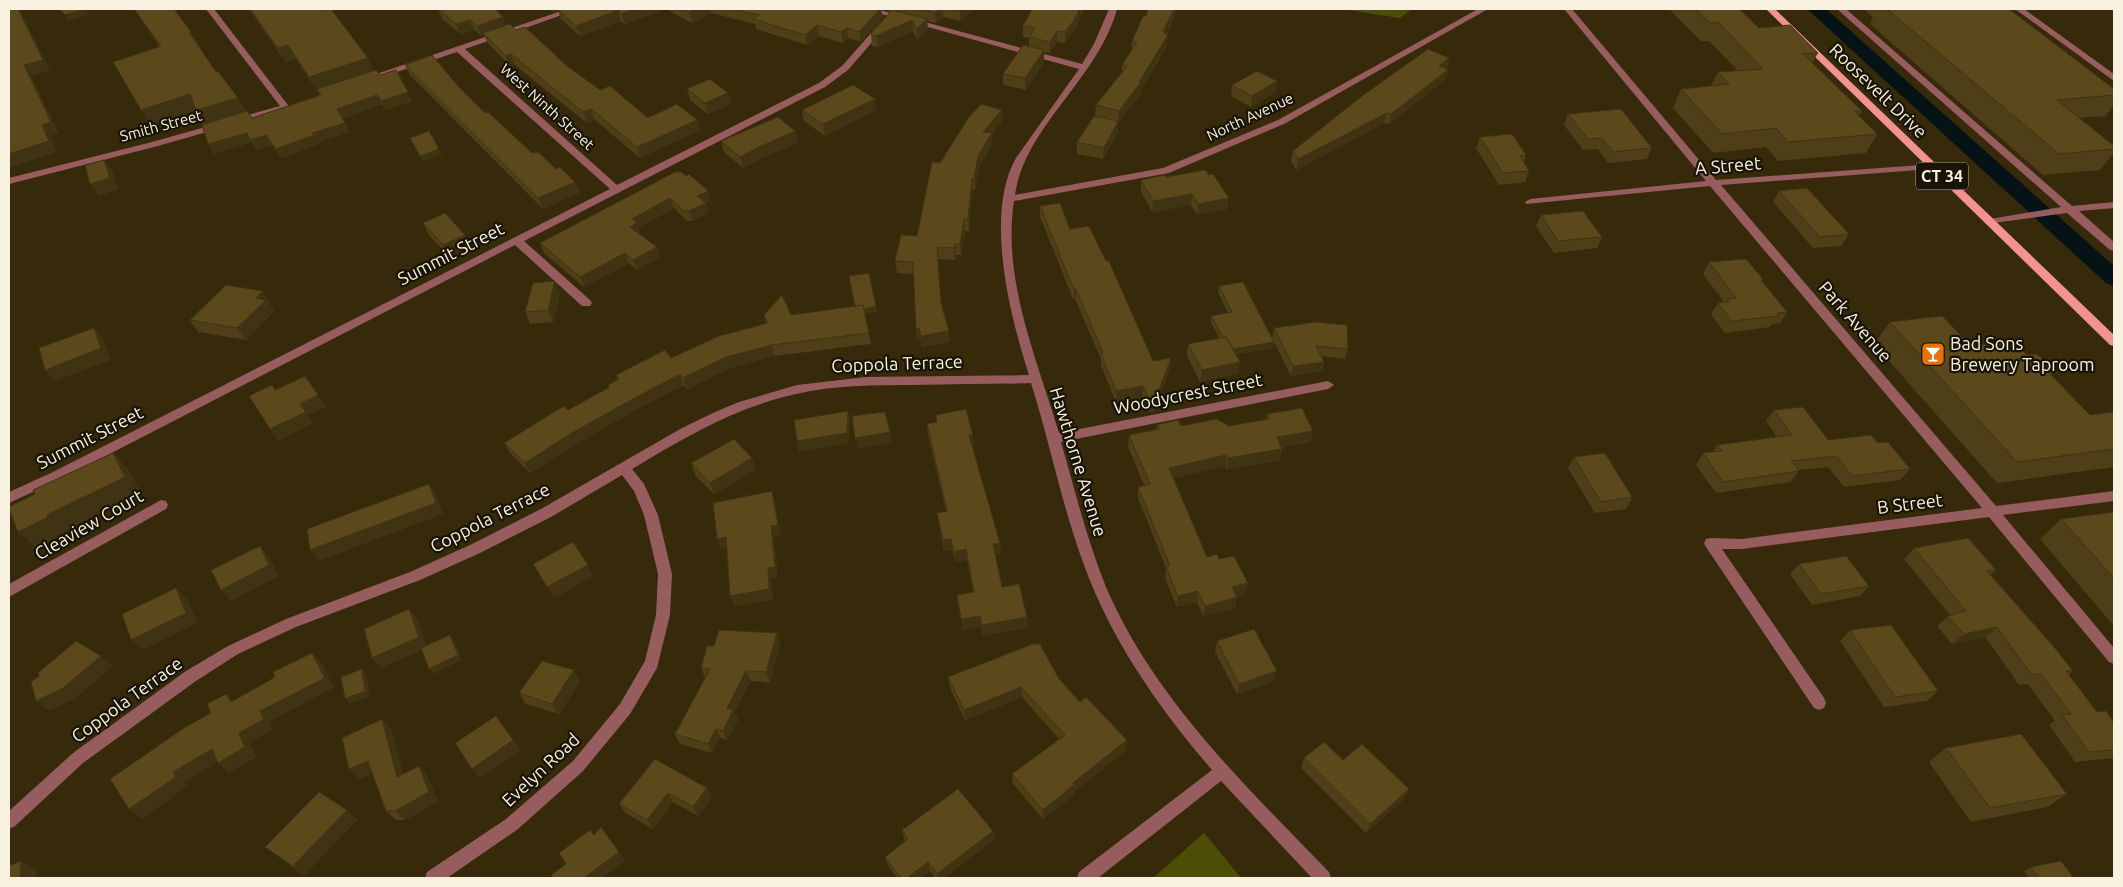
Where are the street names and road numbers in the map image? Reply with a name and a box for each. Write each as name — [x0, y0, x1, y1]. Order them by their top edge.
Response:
street label: Roosevelt Drive — [1826, 39, 1931, 142]
street label: West Ninth Street — [497, 60, 598, 153]
street label: North Avenue — [1204, 89, 1296, 144]
street label: Smith Street — [118, 106, 204, 145]
street label: A Street — [1694, 152, 1762, 178]
road number: CT 34 — [1916, 162, 1968, 190]
street label: Summit Street — [394, 218, 507, 288]
street label: Park Avenue — [1815, 277, 1896, 366]
street label: Coppola Terrace — [831, 351, 963, 375]
street label: Woodycrest Street — [1112, 369, 1264, 417]
street label: Hawthorne Avenue — [1047, 384, 1111, 539]
street label: Summit Street — [33, 402, 146, 472]
street label: Coppola Terrace — [426, 478, 553, 556]
street label: Cleaview Court — [31, 485, 146, 563]
street label: B Street — [1876, 489, 1944, 517]
street label: Coppola Terrace — [67, 652, 185, 746]
street label: Evelyn Road — [498, 729, 583, 810]

